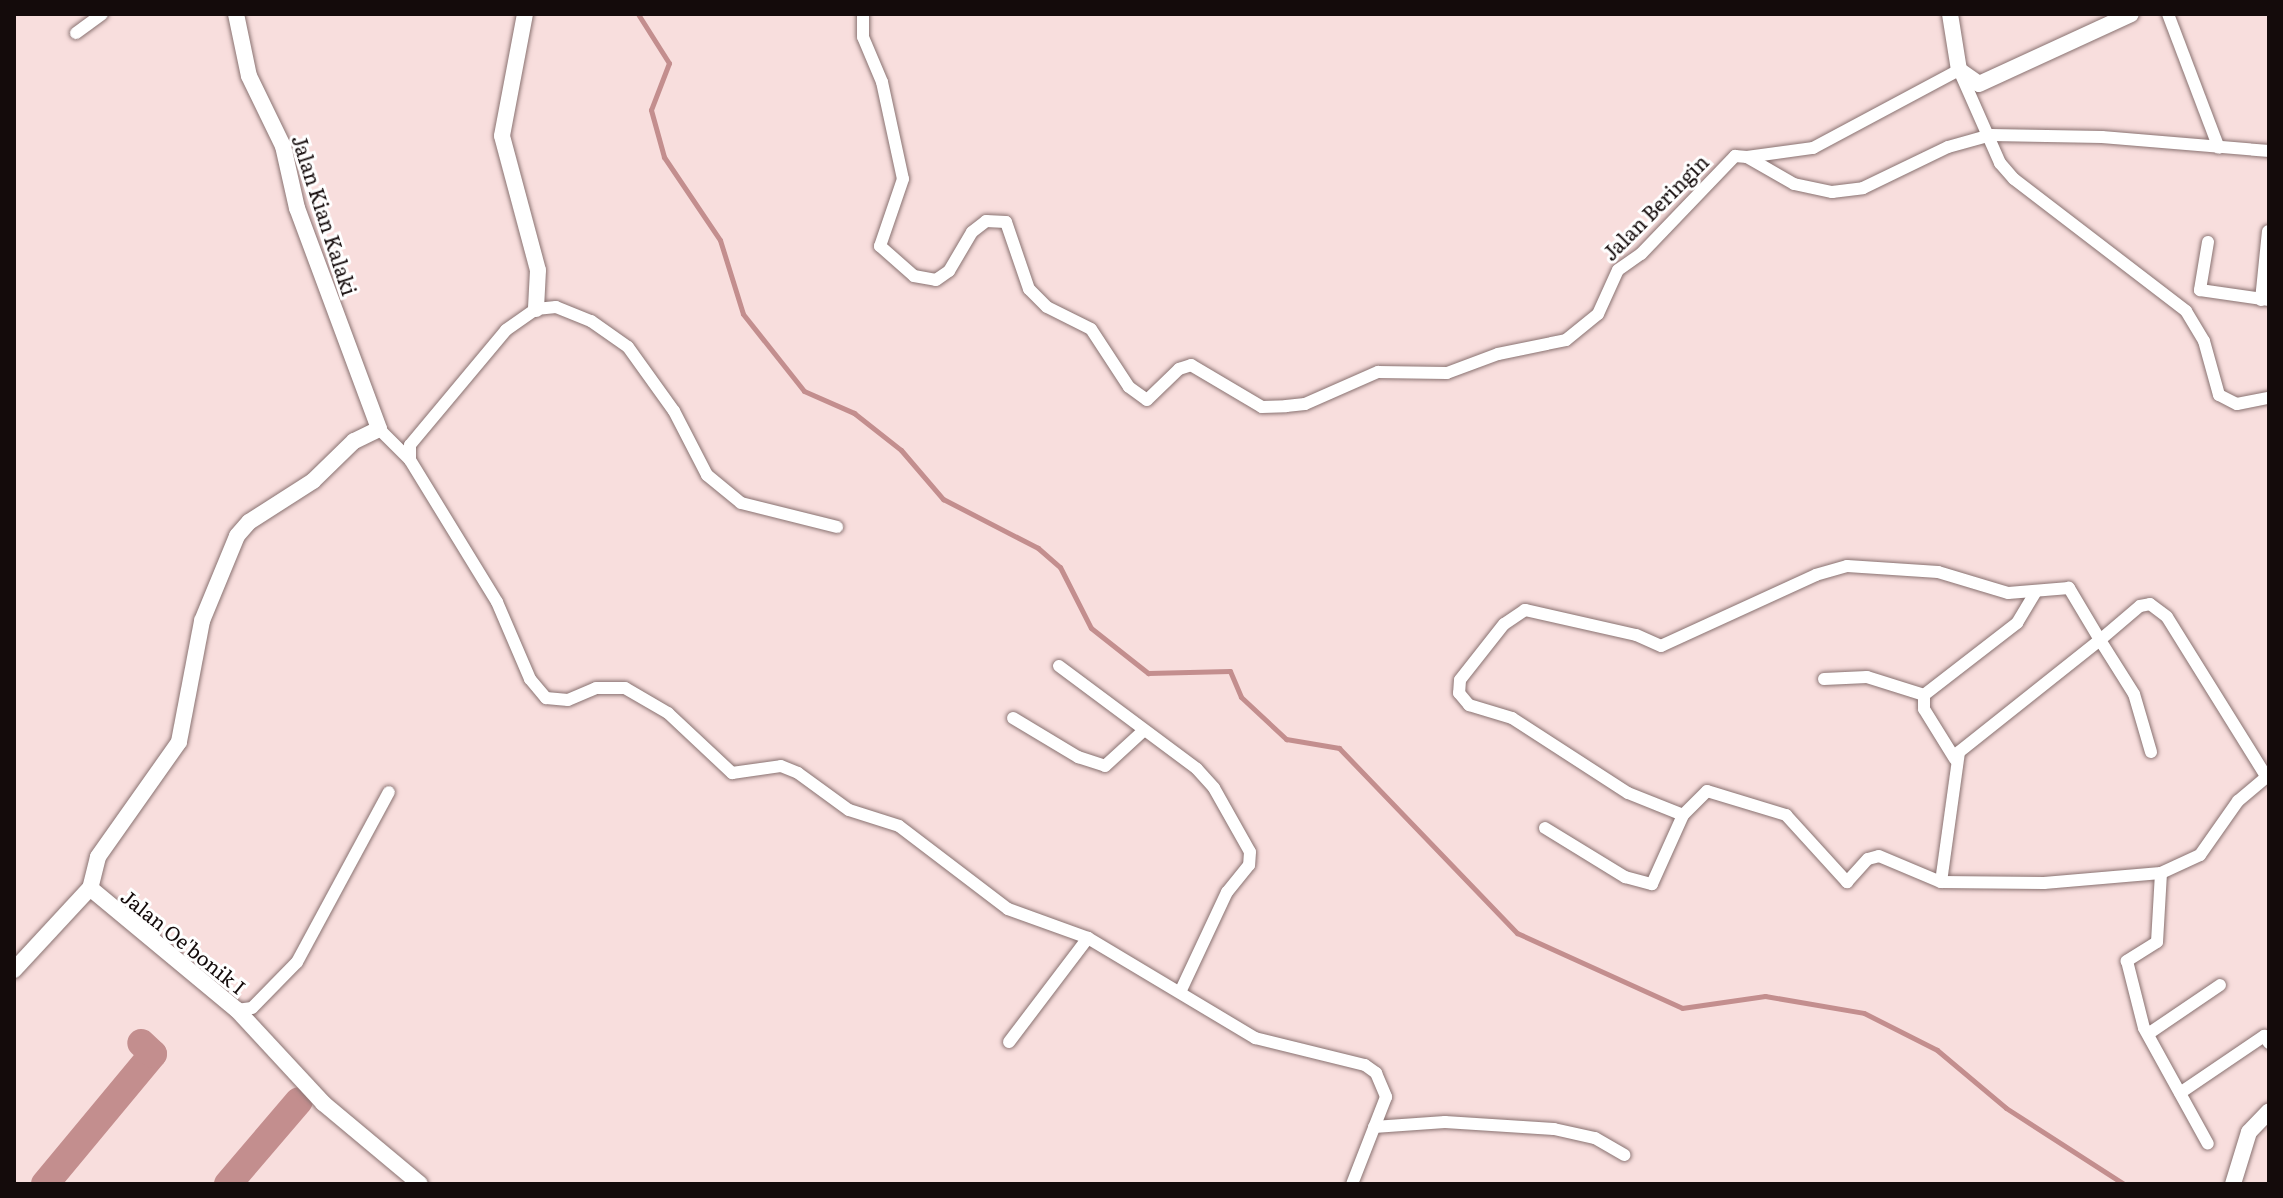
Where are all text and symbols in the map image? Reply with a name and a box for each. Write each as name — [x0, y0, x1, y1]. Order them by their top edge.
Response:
street label: Jalan Kian Kalaki — [288, 132, 362, 298]
street label: Jalan Beringin — [1597, 149, 1713, 265]
street label: Jalan Oe'bonik I — [117, 883, 251, 999]

